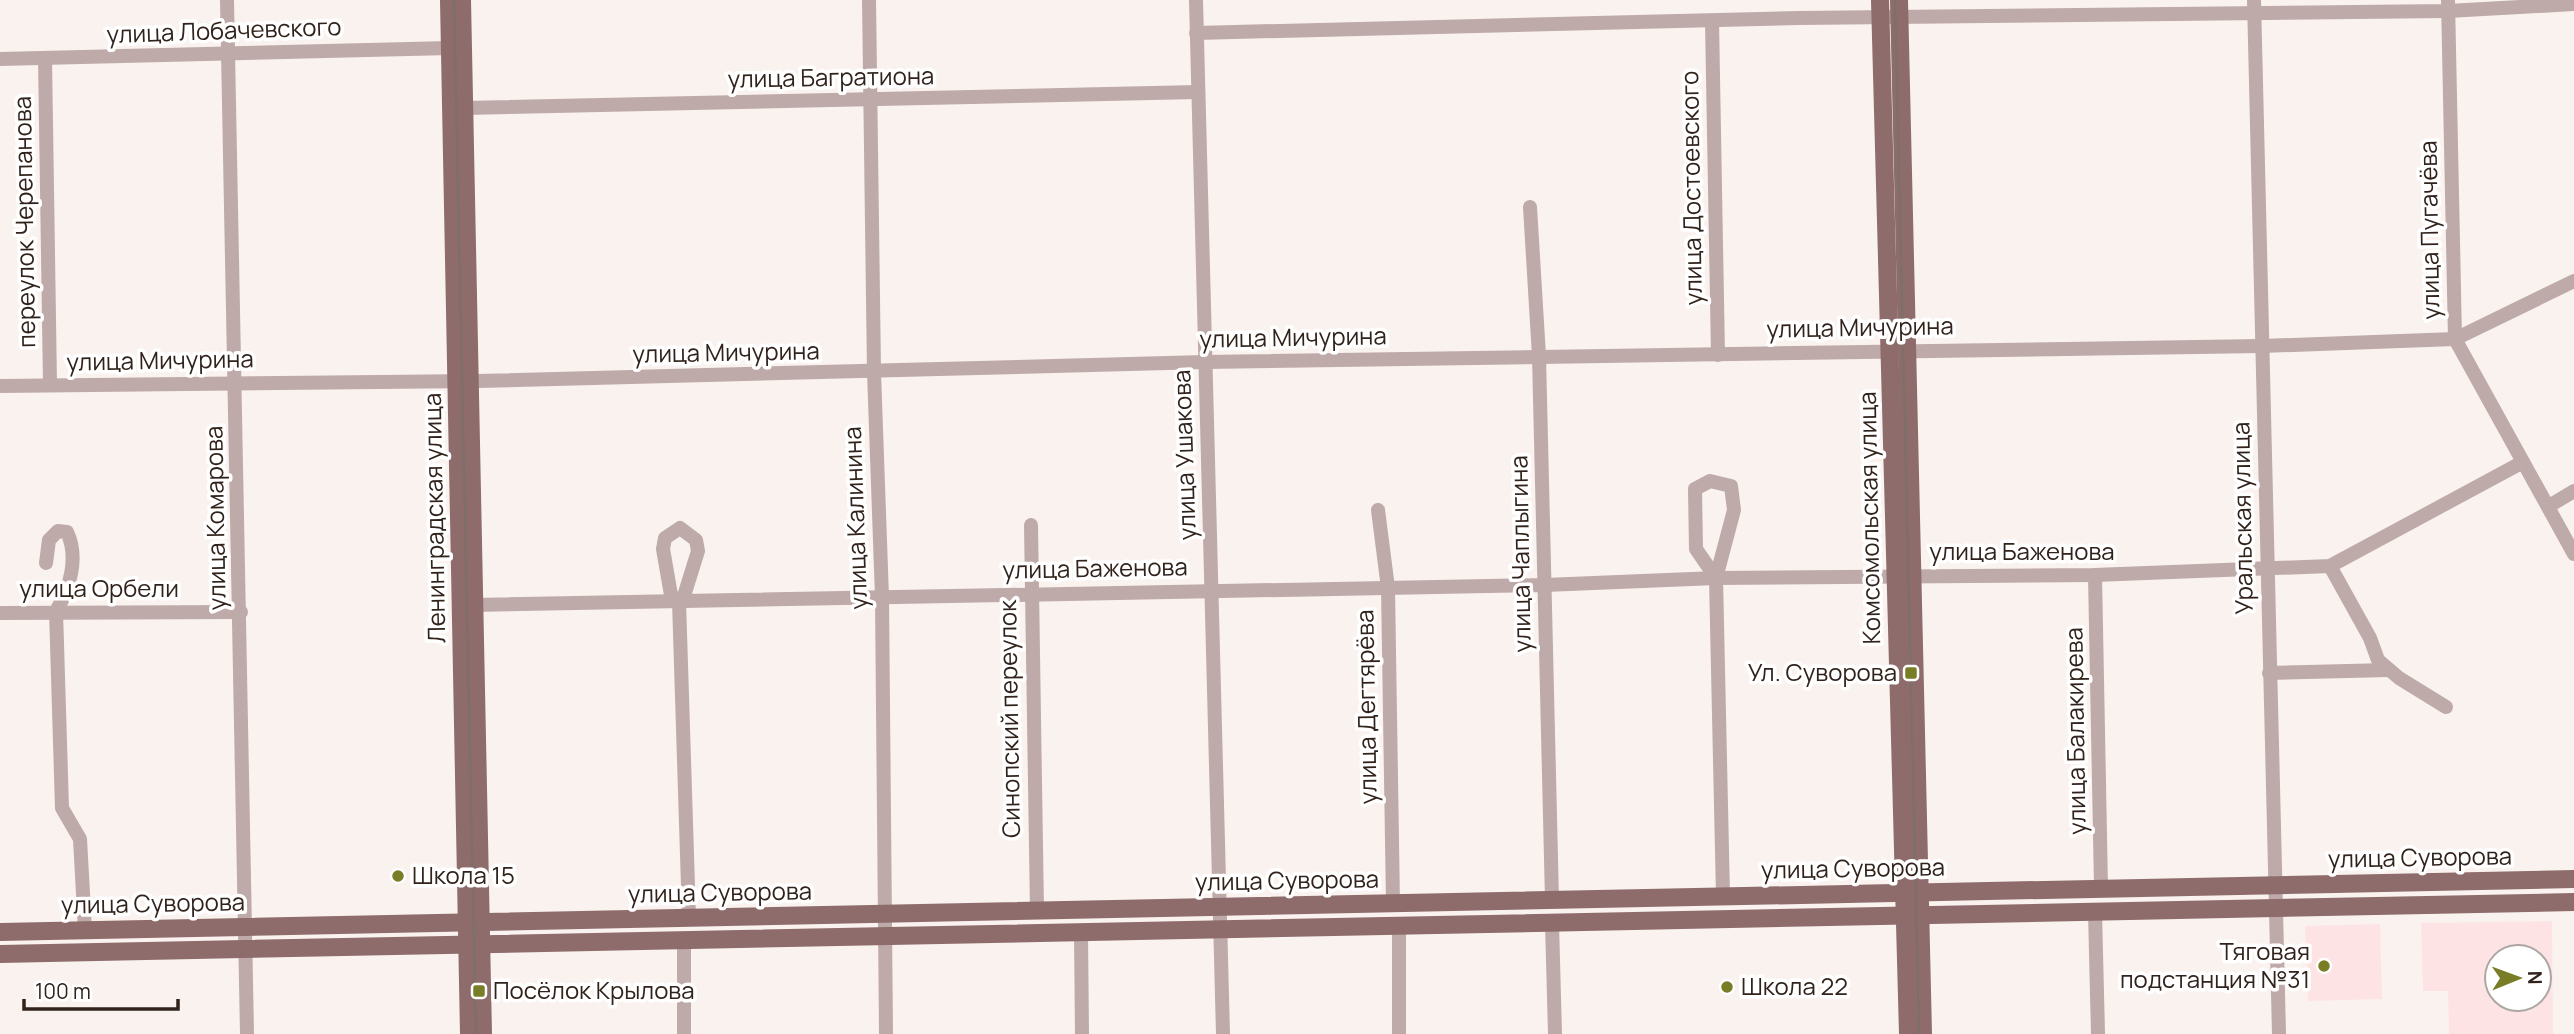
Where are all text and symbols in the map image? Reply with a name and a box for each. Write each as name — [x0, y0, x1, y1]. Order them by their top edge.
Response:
street label: улица Лобачевского — [106, 9, 342, 50]
street label: улица Багратиона — [727, 58, 935, 95]
street label: улица Достоевского — [1672, 70, 1709, 306]
street label: переулок Черепанова — [5, 96, 42, 348]
street label: улица Пугачёва — [2410, 140, 2447, 320]
street label: улица Мичурина — [1766, 308, 1954, 345]
street label: улица Мичурина — [1199, 318, 1387, 355]
street label: улица Мичурина — [632, 333, 820, 370]
street label: улица Мичурина — [66, 341, 254, 378]
street label: улица Ушакова — [1164, 369, 1203, 541]
street label: Комсомольская улица — [1850, 391, 1887, 645]
street label: Ленинградская улица — [415, 393, 452, 643]
street label: Уральская улица — [2223, 421, 2260, 615]
street label: улица Комарова — [196, 425, 233, 611]
street label: улица Калинина — [835, 426, 874, 610]
street label: улица Чаплыгина — [1501, 455, 1538, 653]
street label: улица Баженова — [1929, 534, 2115, 567]
street label: улица Баженова — [1002, 549, 1188, 586]
street label: улица Орбели — [19, 571, 179, 604]
street label: Синопский переулок — [990, 599, 1027, 838]
street label: улица Дегтярёва — [1347, 609, 1384, 805]
street label: улица Балакирева — [2056, 627, 2093, 835]
place label: Ул. Суворова — [1748, 655, 1897, 688]
marker: Ул. Суворова — [1903, 665, 1919, 681]
street label: улица Суворова — [2328, 838, 2512, 875]
street label: улица Суворова — [1761, 849, 1945, 886]
place label: Школа 15 — [412, 858, 515, 891]
street label: улица Суворова — [1195, 861, 1379, 898]
marker: Школа 15 — [390, 868, 406, 884]
street label: улица Суворова — [628, 873, 812, 910]
street label: улица Суворова — [61, 884, 245, 921]
place label: Тяговая подстанция №31 — [2120, 934, 2310, 995]
north arrow — [2483, 943, 2553, 1013]
marker: Тяговая подстанция №31 — [2316, 958, 2332, 974]
scale bar — [24, 968, 178, 1012]
place label: Школа 22 — [1741, 969, 1848, 1002]
text: N — [2522, 971, 2548, 985]
place label: Посёлок Крылова — [493, 973, 695, 1006]
text: 100 m — [35, 977, 91, 1005]
marker: Школа 22 — [1719, 979, 1735, 995]
marker: Посёлок Крылова — [471, 983, 487, 999]

